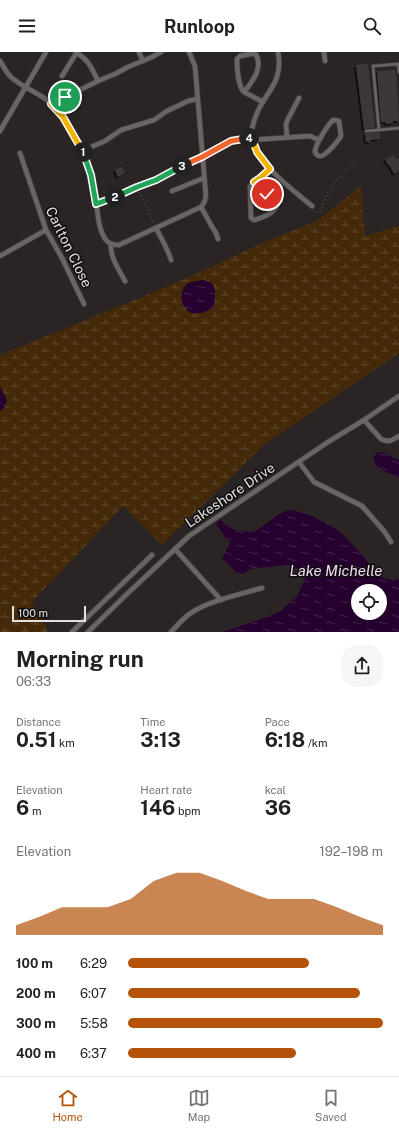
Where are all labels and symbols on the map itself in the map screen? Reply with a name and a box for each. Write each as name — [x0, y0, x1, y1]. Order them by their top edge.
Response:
pin — [48, 80, 82, 114]
pin: 4 — [239, 128, 259, 148]
pin: 1 — [73, 142, 93, 162]
pin: 3 — [172, 156, 192, 176]
pin — [250, 177, 284, 211]
pin: 2 — [105, 187, 125, 207]
street label: Carlton Close — [43, 204, 95, 290]
street label: Lakeshore Drive — [182, 459, 278, 531]
water label: Lake Michelle — [290, 562, 382, 579]
scale bar — [12, 604, 86, 623]

